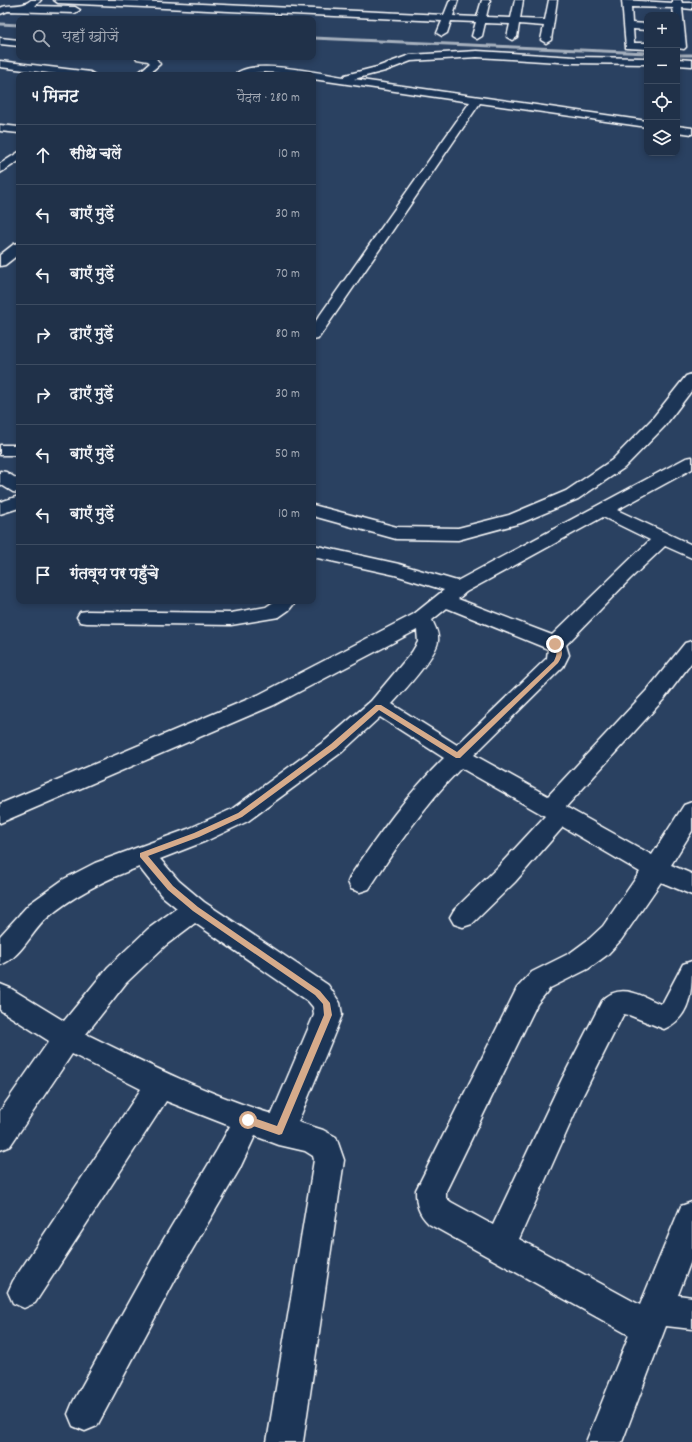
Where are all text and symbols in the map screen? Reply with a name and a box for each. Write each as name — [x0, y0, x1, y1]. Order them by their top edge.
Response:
map controls — [644, 12, 680, 156]
button: + — [644, 12, 680, 48]
search box — [16, 16, 316, 60]
icon: search — [30, 27, 52, 49]
text: यहाँ खोजें — [62, 27, 119, 49]
button: − — [644, 48, 680, 84]
button: locate — [644, 84, 680, 120]
text: 4 मिनट — [32, 86, 79, 110]
text: पैदल · 280 m — [237, 89, 300, 108]
button: layers — [644, 120, 680, 156]
icon: ahead — [32, 144, 54, 166]
text: सीधे चलें — [70, 144, 121, 166]
text: 10 m — [278, 145, 300, 164]
icon: left — [32, 204, 54, 226]
text: बाएँ मुड़ें — [70, 204, 114, 226]
text: 30 m — [275, 205, 300, 224]
icon: left — [32, 264, 54, 286]
text: बाएँ मुड़ें — [70, 264, 114, 286]
text: 70 m — [276, 265, 300, 284]
icon: right — [32, 324, 54, 346]
text: दाएँ मुड़ें — [70, 324, 113, 346]
text: 80 m — [276, 325, 300, 344]
icon: right — [32, 384, 54, 406]
text: दाएँ मुड़ें — [70, 384, 113, 406]
text: 30 m — [275, 385, 300, 404]
icon: left — [32, 444, 54, 466]
text: बाएँ मुड़ें — [70, 444, 114, 466]
text: 50 m — [275, 445, 300, 464]
icon: left — [32, 504, 54, 526]
text: बाएँ मुड़ें — [70, 504, 114, 526]
text: 10 m — [278, 505, 300, 524]
icon: arrive — [32, 564, 54, 586]
text: गंतव्य पर पहुँचे — [70, 564, 159, 586]
route end — [546, 635, 564, 653]
route start — [239, 1111, 257, 1129]

